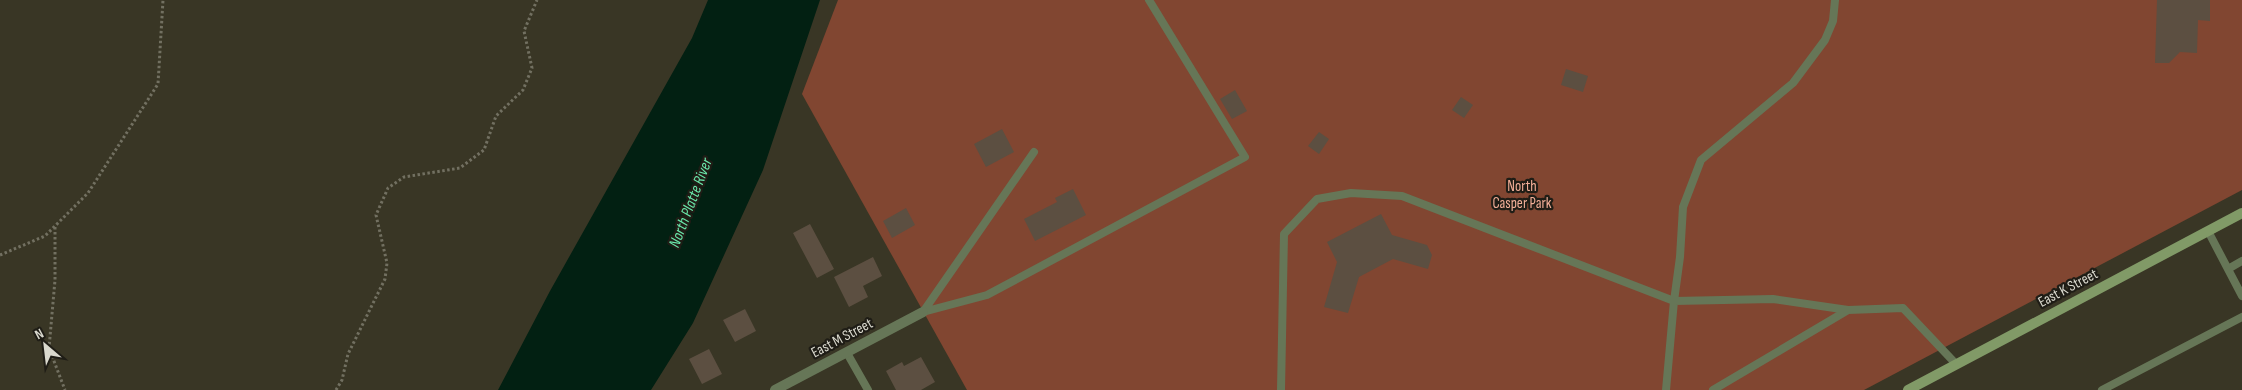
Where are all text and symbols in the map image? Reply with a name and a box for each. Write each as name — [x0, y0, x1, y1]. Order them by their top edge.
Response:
water label: North Platte River — [665, 155, 717, 250]
park label: North Casper Park — [1492, 177, 1552, 213]
street label: East K Street — [2035, 264, 2102, 312]
street label: East M Street — [808, 314, 876, 362]
north arrow — [20, 320, 70, 370]
text: N — [32, 325, 46, 343]

